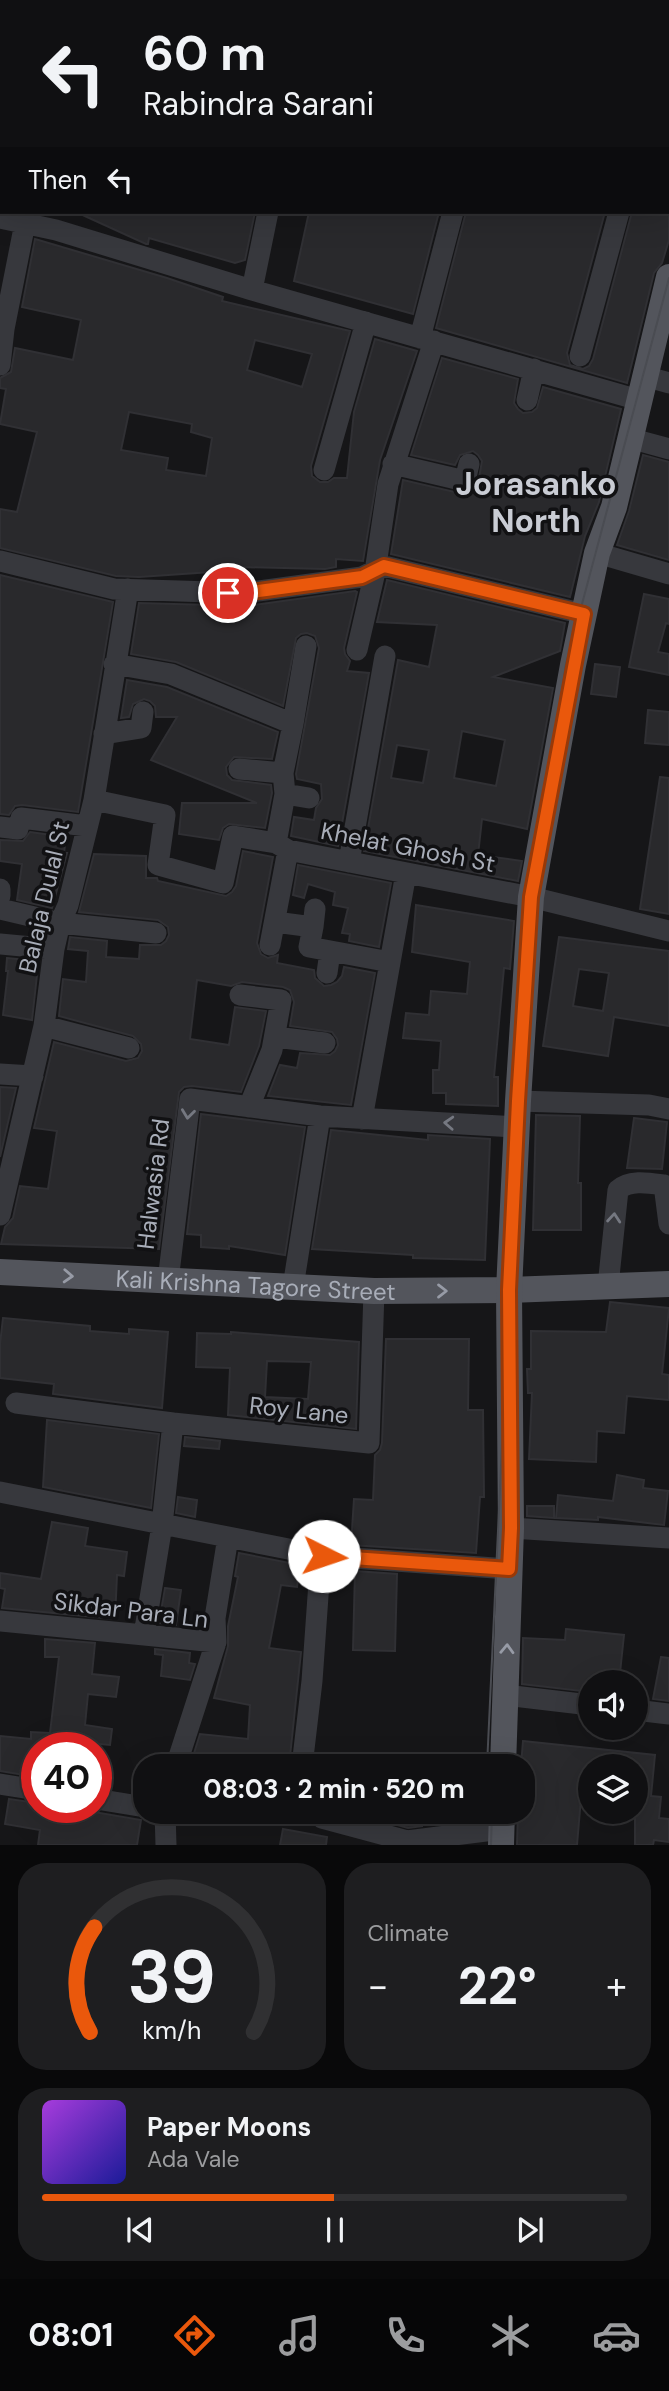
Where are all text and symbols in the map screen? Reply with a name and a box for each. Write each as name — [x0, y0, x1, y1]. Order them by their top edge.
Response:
text: 60 m — [143, 21, 266, 85]
icon: left — [28, 28, 119, 119]
text: Rabindra Sarani — [143, 83, 374, 125]
icon: left — [101, 161, 139, 199]
text: Then — [28, 163, 87, 197]
district label: Jorasanko North — [456, 463, 616, 542]
pin — [198, 563, 258, 623]
icon: arrive — [209, 574, 247, 612]
street label: Khelat Ghosh St — [318, 815, 498, 879]
street label: Balaja Dulal St — [11, 818, 77, 976]
one-way arrow — [180, 1109, 195, 1120]
one-way arrow — [443, 1116, 454, 1131]
street label: Halwasia Rd — [130, 1117, 176, 1251]
one-way arrow — [607, 1213, 622, 1224]
street label: Kali Krishna Tagore Street — [115, 1262, 396, 1307]
one-way arrow — [63, 1268, 74, 1283]
one-way arrow — [438, 1283, 448, 1299]
street label: Roy Lane — [248, 1389, 350, 1431]
position arrow — [287, 1519, 361, 1593]
street label: Sikdar Para Ln — [52, 1585, 210, 1635]
one-way arrow — [499, 1643, 514, 1654]
map controls — [578, 1670, 648, 1824]
button: sound — [578, 1670, 648, 1740]
speed limit sign: 40 — [21, 1732, 112, 1823]
button: layers — [578, 1754, 648, 1824]
text: 08:03 · 2 min · 520 m — [203, 1772, 465, 1806]
text: Climate — [368, 1918, 449, 1948]
text: 39 — [128, 1931, 216, 2026]
text: 22° — [458, 1952, 537, 2020]
text: − — [368, 1961, 388, 2011]
text: + — [606, 1961, 627, 2011]
text: km/h — [142, 2014, 201, 2047]
text: Paper Moons — [147, 2110, 311, 2144]
text: Ada Vale — [147, 2144, 240, 2174]
icon: previous — [121, 2211, 159, 2249]
icon: pause — [316, 2211, 354, 2249]
icon: next — [511, 2211, 549, 2249]
icon: directions — [170, 2311, 219, 2360]
icon: music — [275, 2311, 324, 2360]
icon: phone — [381, 2311, 430, 2360]
icon: climate — [486, 2311, 535, 2360]
icon: car — [592, 2311, 641, 2360]
text: 08:01 — [28, 2314, 113, 2356]

